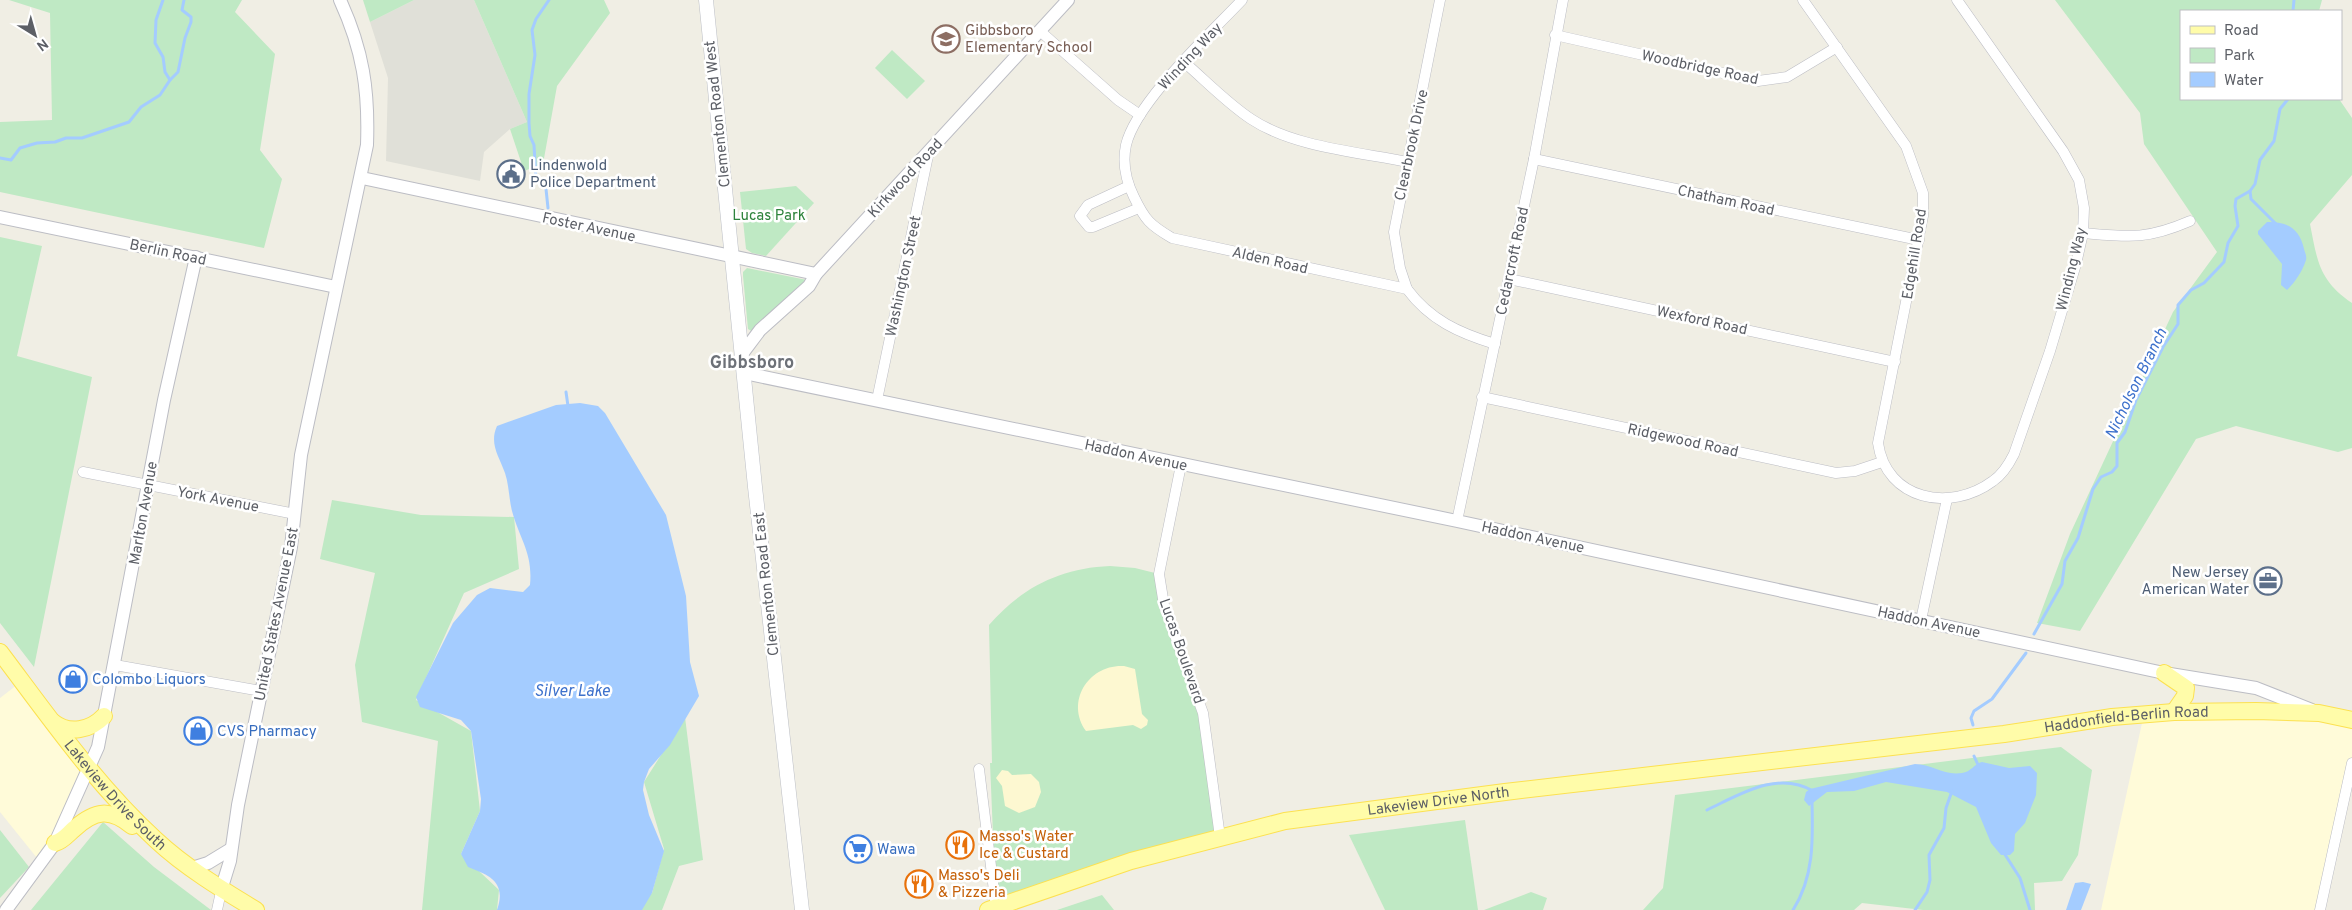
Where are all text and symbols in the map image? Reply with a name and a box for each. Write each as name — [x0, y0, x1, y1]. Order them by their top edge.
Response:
north arrow — [10, 10, 60, 60]
legend — [2180, 10, 2342, 100]
street label: Winding Way — [1155, 19, 1227, 95]
place label: Gibbsboro Elementary School — [965, 22, 1092, 58]
text: Road — [2224, 22, 2259, 41]
school or university icon: Gibbsboro Elementary School — [931, 24, 961, 54]
text: N — [33, 34, 51, 54]
street label: Clementon Road West — [701, 39, 736, 188]
street label: Woodbridge Road — [1640, 47, 1760, 90]
text: Park — [2224, 47, 2255, 66]
text: Water — [2224, 72, 2264, 91]
street label: Clearbrook Drive — [1391, 88, 1434, 203]
street label: Kirkwood Road — [864, 135, 948, 223]
place label: Lindenwold Police Department — [530, 157, 656, 193]
public building icon: Lindenwold Police Department — [496, 159, 526, 189]
street label: Chatham Road — [1675, 182, 1776, 221]
street label: Cedarcroft Road — [1493, 205, 1534, 317]
park label: Lucas Park — [732, 207, 806, 226]
street label: Edgehill Road — [1899, 207, 1932, 301]
street label: Foster Avenue — [540, 209, 637, 248]
street label: Washington Street — [882, 214, 927, 339]
street label: Winding Way — [2053, 225, 2092, 313]
street label: Berlin Road — [127, 236, 208, 271]
street label: Alden Road — [1230, 243, 1310, 279]
street label: Wexford Road — [1654, 303, 1749, 340]
water label: Nicholson Branch — [2101, 325, 2172, 443]
district label: Gibbsboro — [710, 352, 794, 375]
street label: Ridgewood Road — [1625, 420, 1740, 463]
street label: Haddon Avenue — [1082, 436, 1189, 477]
street label: Marlton Avenue — [126, 460, 163, 566]
street label: York Avenue — [175, 483, 260, 518]
street label: Clementon Road East — [750, 511, 784, 657]
street label: Haddon Avenue — [1479, 518, 1586, 559]
street label: United States Avenue East — [251, 526, 304, 703]
place label: New Jersey American Water — [2142, 564, 2249, 600]
office icon: New Jersey American Water — [2253, 566, 2283, 596]
street label: Lucas Boulevard — [1154, 596, 1208, 707]
street label: Haddon Avenue — [1875, 603, 1982, 644]
shop icon: Colombo Liquors — [58, 664, 88, 694]
place label: Colombo Liquors — [92, 671, 206, 690]
water label: Silver Lake — [534, 682, 611, 702]
street label: Haddonfield-Berlin Road — [2043, 704, 2209, 739]
shop icon: CVS Pharmacy — [183, 716, 213, 746]
place label: CVS Pharmacy — [217, 723, 317, 742]
street label: Lakeview Drive South — [59, 737, 170, 856]
street label: Lakeview Drive North — [1366, 784, 1511, 821]
place label: Masso's Water Ice & Custard — [979, 828, 1074, 864]
restaurant icon: Masso's Water Ice & Custard — [945, 830, 975, 860]
supermarket icon: Wawa — [843, 834, 873, 864]
place label: Wawa — [877, 841, 915, 860]
place label: Masso's Deli & Pizzeria — [938, 867, 1019, 903]
restaurant icon: Masso's Deli & Pizzeria — [904, 869, 934, 899]

